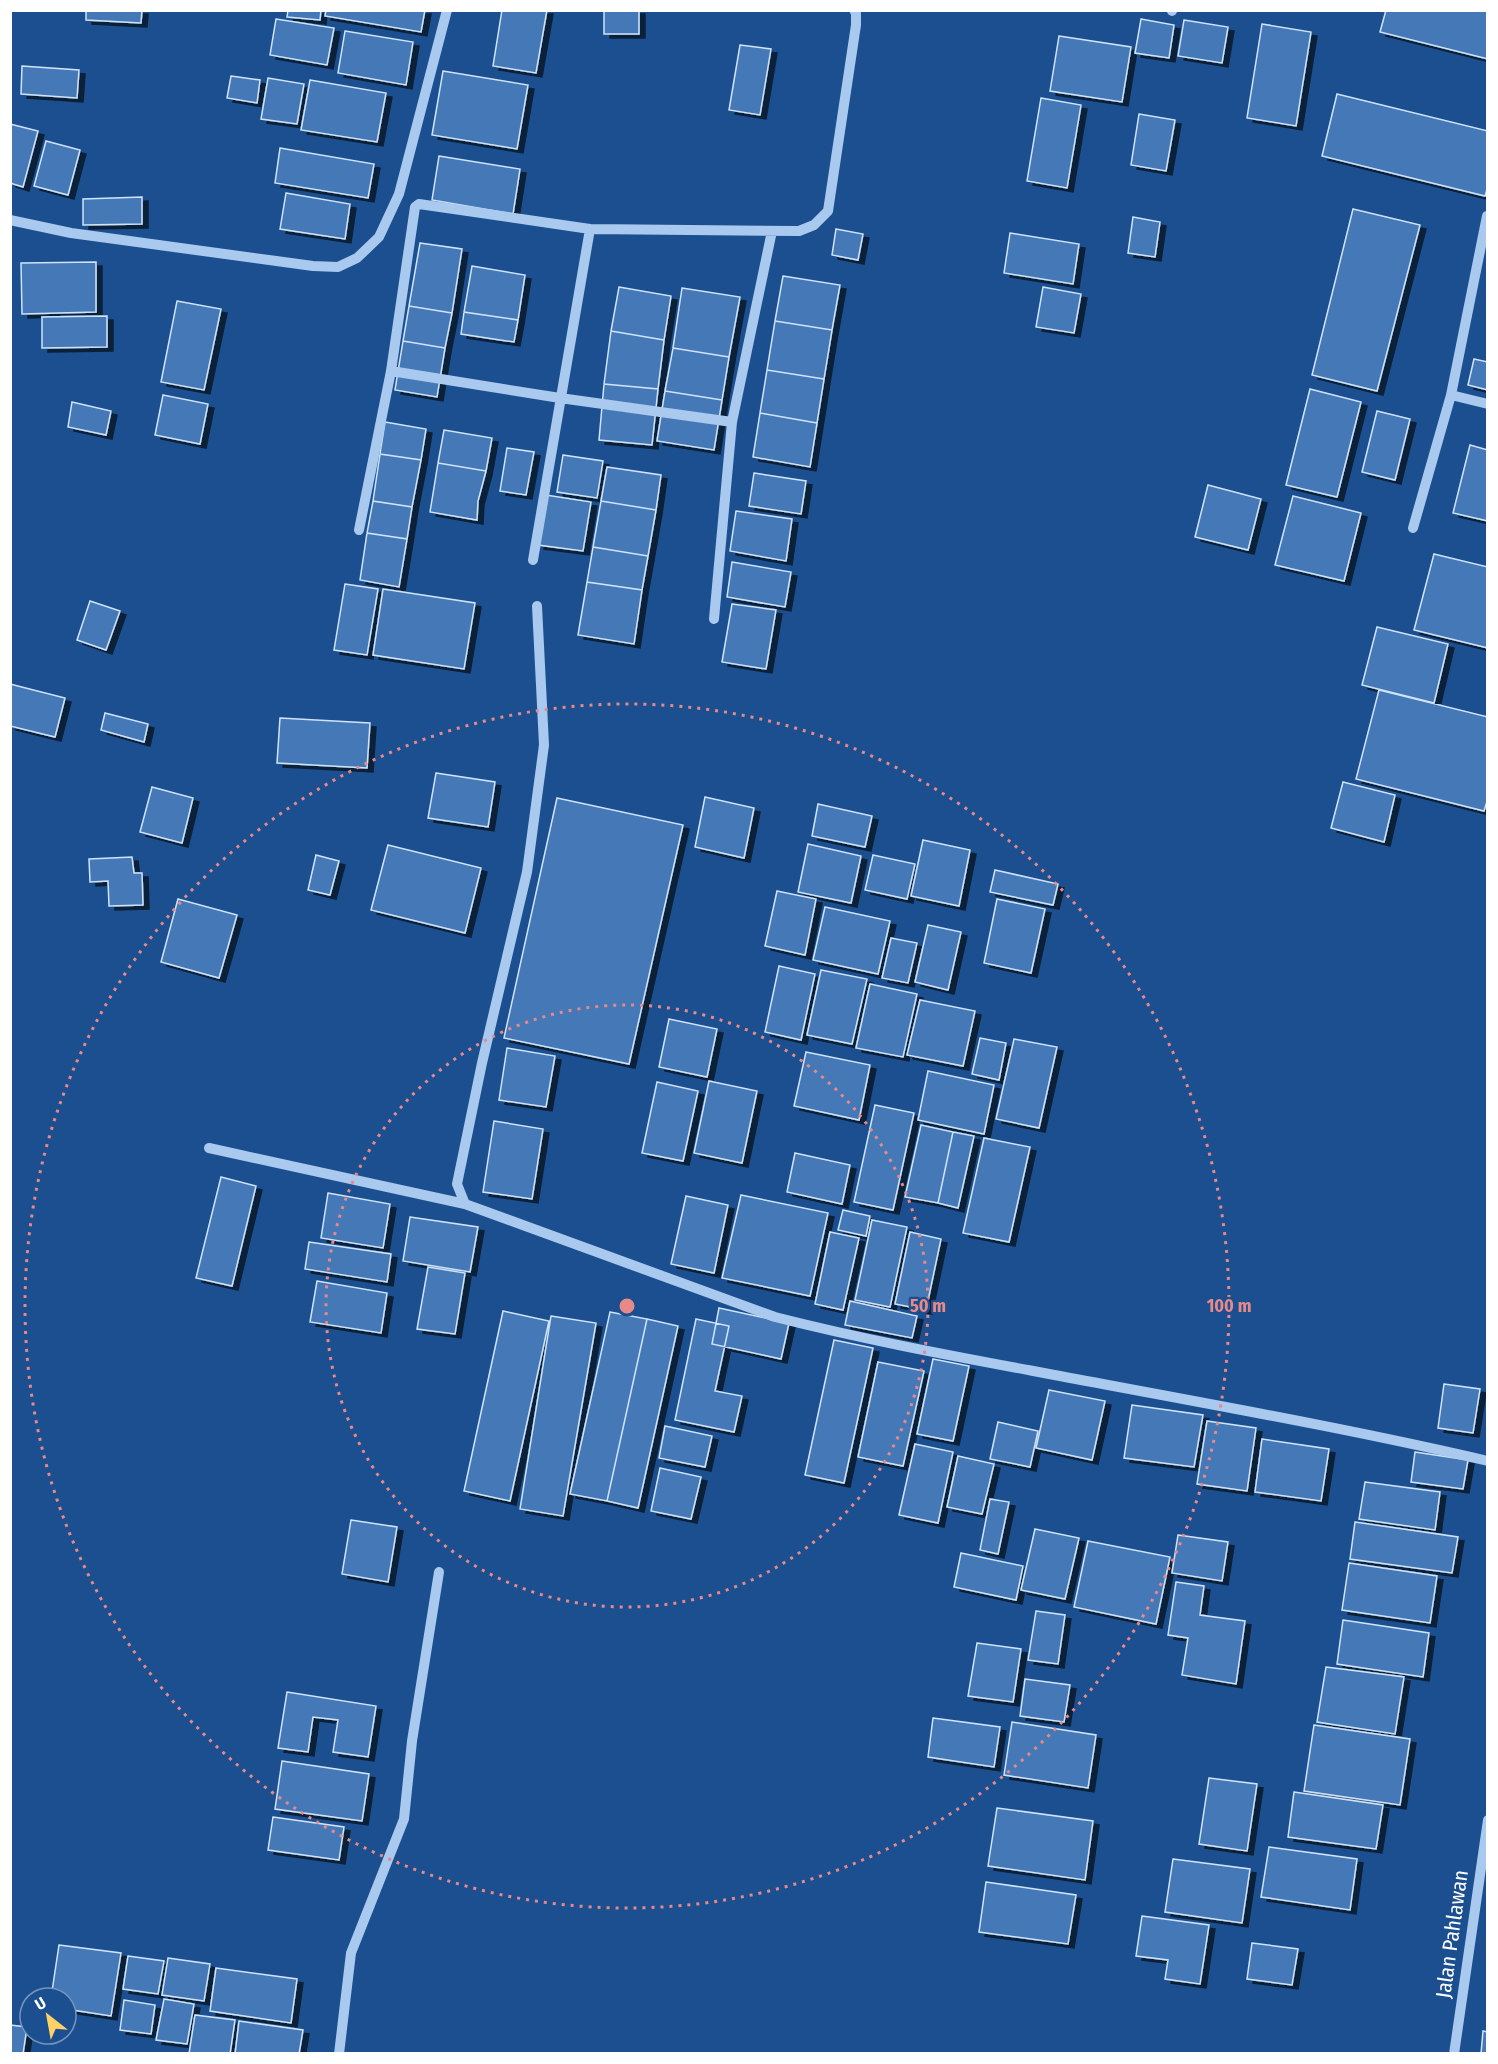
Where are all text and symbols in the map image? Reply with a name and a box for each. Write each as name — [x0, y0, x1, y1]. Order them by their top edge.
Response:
text: 50 m — [910, 1295, 946, 1317]
text: 100 m — [1207, 1295, 1251, 1317]
centre of rings — [617, 1296, 637, 1316]
street label: Jalan Pahlawan — [1430, 1868, 1474, 2000]
north arrow — [18, 1986, 78, 2046]
text: U — [32, 1993, 49, 2014]

